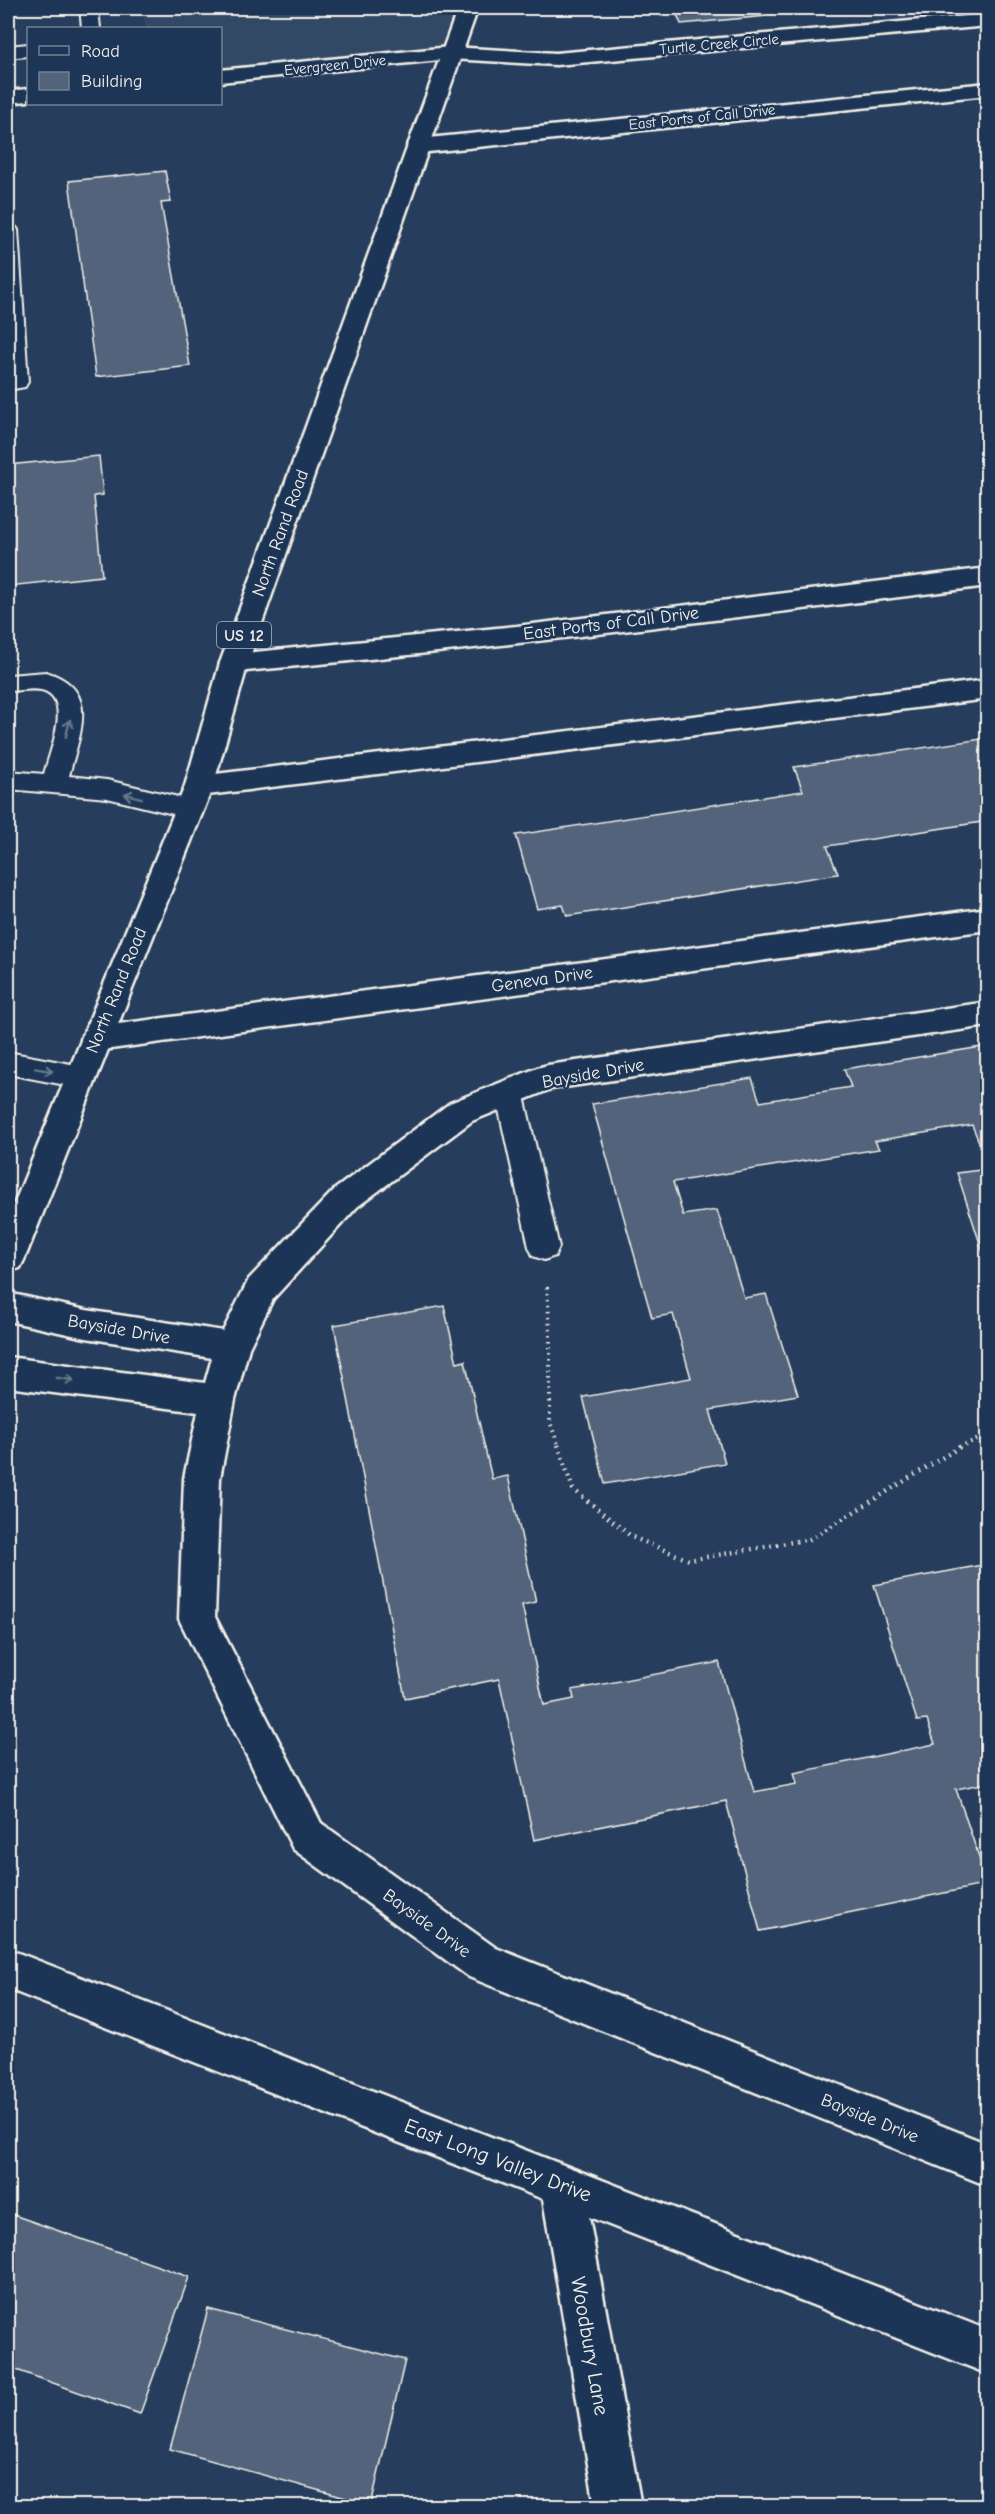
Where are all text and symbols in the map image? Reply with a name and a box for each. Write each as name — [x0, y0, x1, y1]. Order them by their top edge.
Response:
legend — [27, 27, 222, 105]
street label: Turtle Creek Circle — [658, 30, 780, 58]
text: Road — [81, 41, 120, 62]
street label: Evergreen Drive — [283, 51, 387, 79]
text: Building — [81, 71, 143, 92]
street label: East Ports of Call Drive — [628, 100, 777, 134]
street label: North Rand Road — [248, 467, 313, 599]
street label: East Ports of Call Drive — [522, 602, 700, 645]
road number: US 12 — [217, 622, 271, 648]
one-way arrow — [63, 719, 75, 738]
one-way arrow — [124, 789, 143, 801]
street label: North Rand Road — [82, 924, 151, 1056]
street label: Geneva Drive — [490, 962, 594, 997]
street label: Bayside Drive — [540, 1054, 646, 1093]
one-way arrow — [34, 1065, 53, 1076]
street label: Bayside Drive — [66, 1310, 172, 1349]
one-way arrow — [55, 1374, 75, 1385]
street label: Bayside Drive — [379, 1885, 475, 1962]
street label: Bayside Drive — [818, 2089, 922, 2148]
street label: East Long Valley Drive — [401, 2113, 595, 2207]
street label: Woodbury Lane — [566, 2275, 614, 2417]

